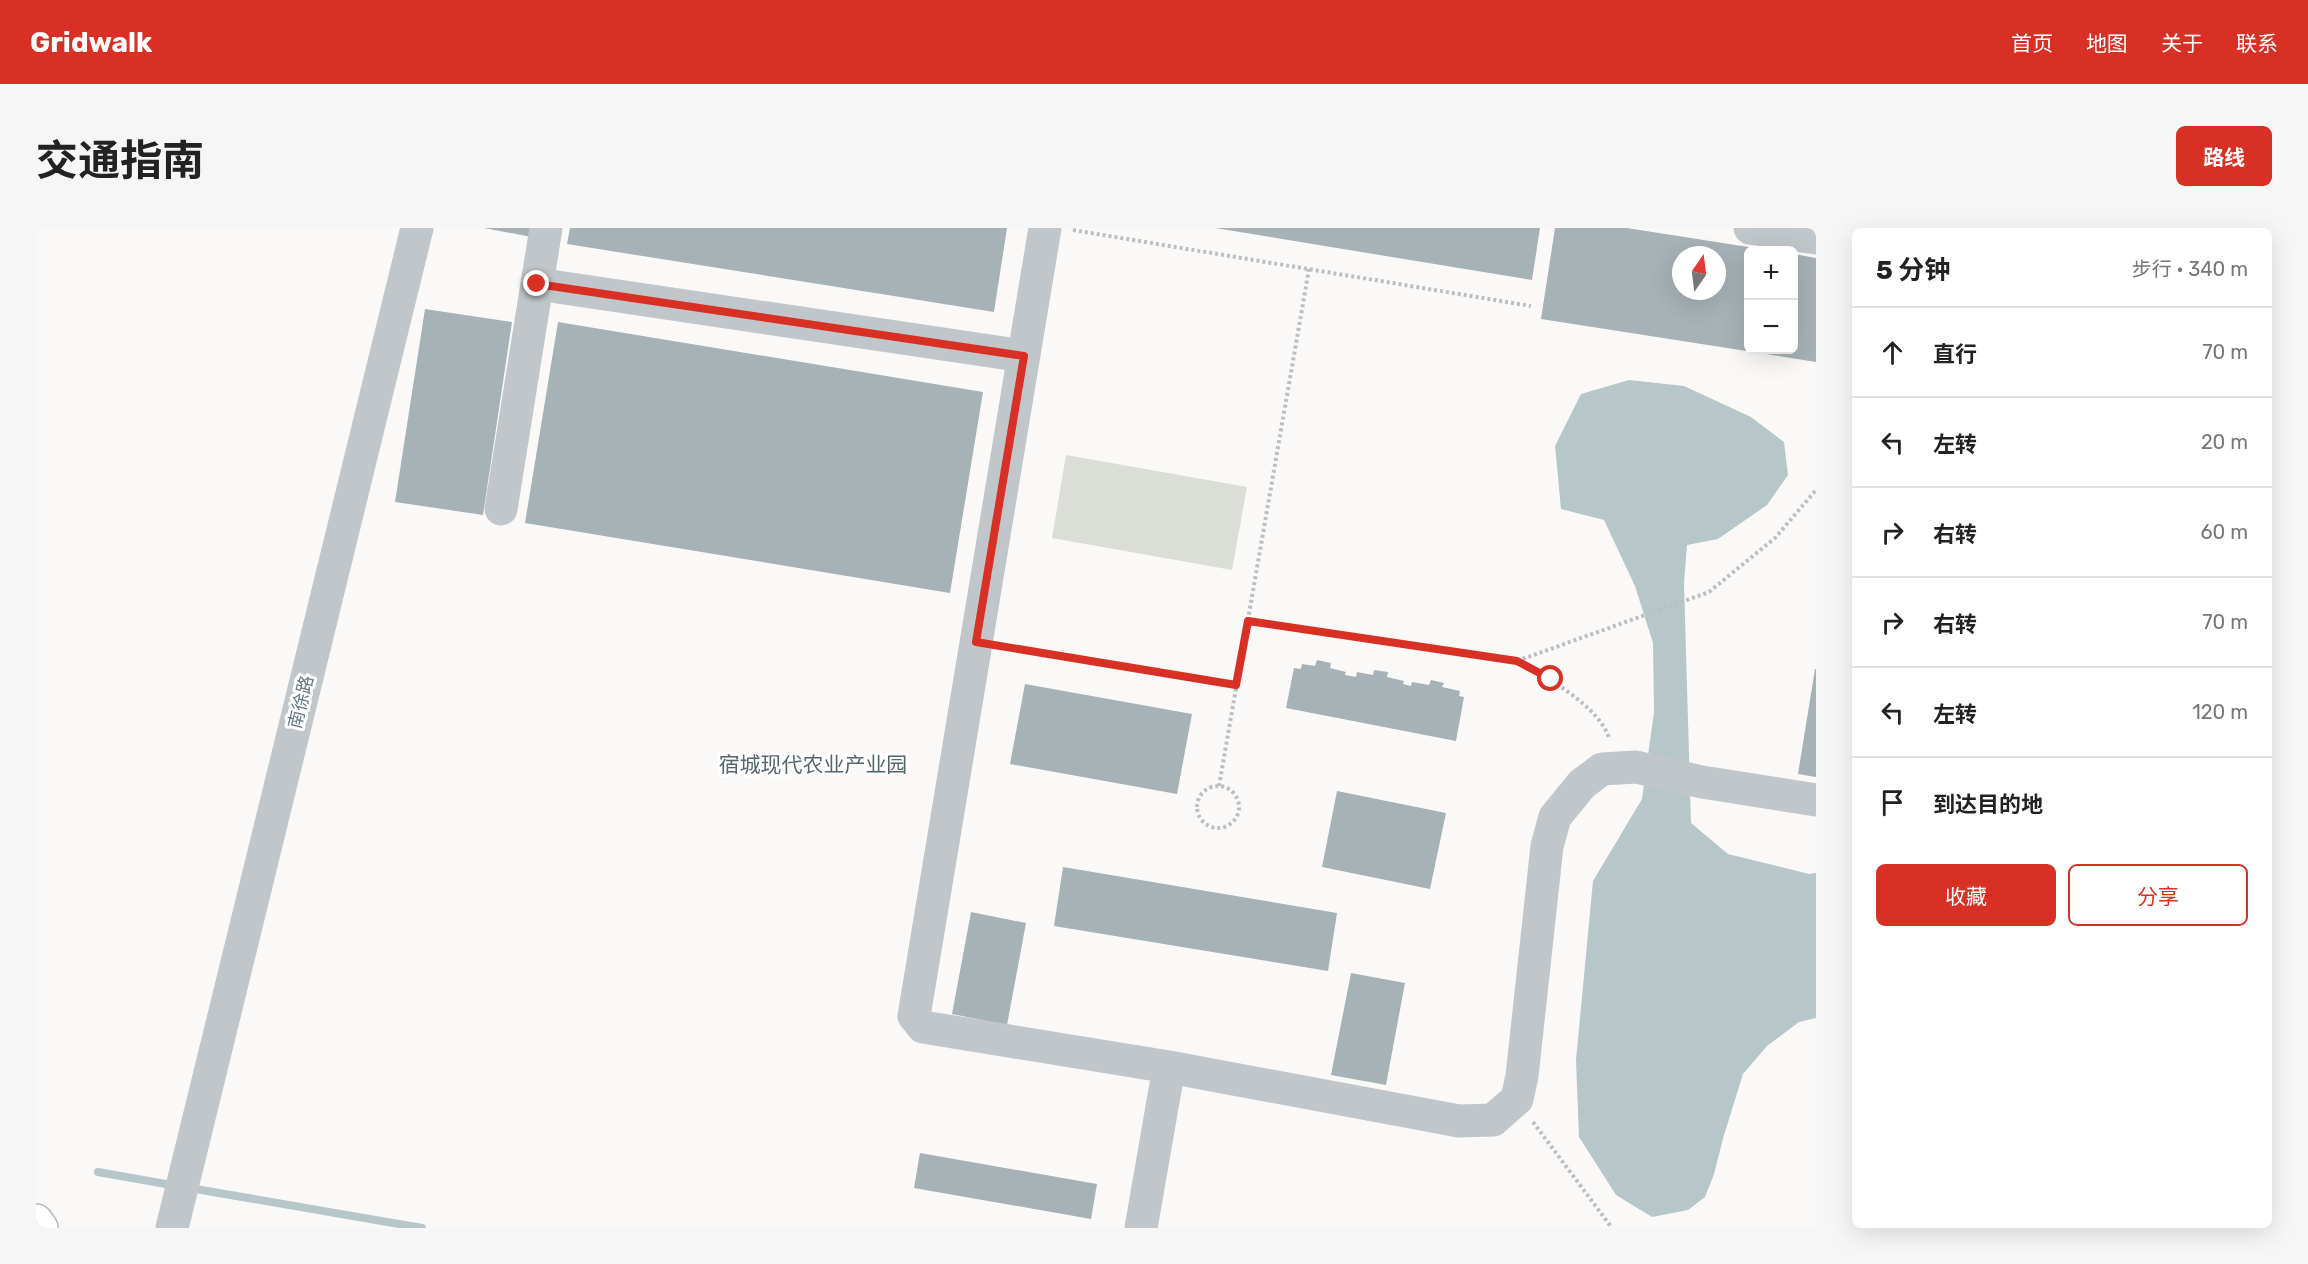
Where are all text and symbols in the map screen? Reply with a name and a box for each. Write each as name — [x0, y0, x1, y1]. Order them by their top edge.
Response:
text: Gridwalk — [30, 26, 152, 59]
text: 首页 — [2011, 31, 2053, 56]
text: 地图 — [2086, 31, 2128, 56]
text: 关于 — [2161, 31, 2203, 56]
text: 联系 — [2236, 31, 2278, 56]
button: 路线 — [2176, 126, 2272, 186]
text: 交通指南 — [36, 136, 204, 186]
north arrow — [1672, 246, 1726, 300]
map controls — [1744, 246, 1798, 354]
button: + — [1744, 246, 1798, 300]
text: 5 分钟 — [1876, 255, 1950, 286]
text: 步行 · 340 m — [2132, 257, 2248, 281]
route end — [523, 270, 549, 296]
button: − — [1744, 300, 1798, 354]
icon: ahead — [1876, 336, 1909, 369]
text: 70 m — [2202, 340, 2248, 364]
text: 直行 — [1933, 341, 1977, 368]
icon: left — [1876, 426, 1909, 459]
text: 20 m — [2201, 430, 2248, 454]
text: 左转 — [1933, 431, 1977, 458]
icon: right — [1876, 516, 1909, 549]
text: 60 m — [2201, 520, 2248, 544]
text: 右转 — [1933, 521, 1977, 548]
icon: right — [1876, 606, 1909, 639]
text: 70 m — [2202, 610, 2248, 634]
text: 右转 — [1933, 611, 1977, 638]
route start — [1537, 665, 1563, 691]
street label: 南徐路 — [284, 673, 318, 731]
icon: left — [1876, 696, 1909, 729]
text: 120 m — [2192, 700, 2248, 724]
text: 左转 — [1933, 701, 1977, 728]
district label: 宿城现代农业产业园 — [719, 752, 908, 777]
icon: arrive — [1876, 786, 1909, 819]
text: 到达目的地 — [1933, 791, 2043, 818]
button: 收藏 — [1876, 864, 2056, 926]
button: 分享 — [2068, 864, 2248, 926]

